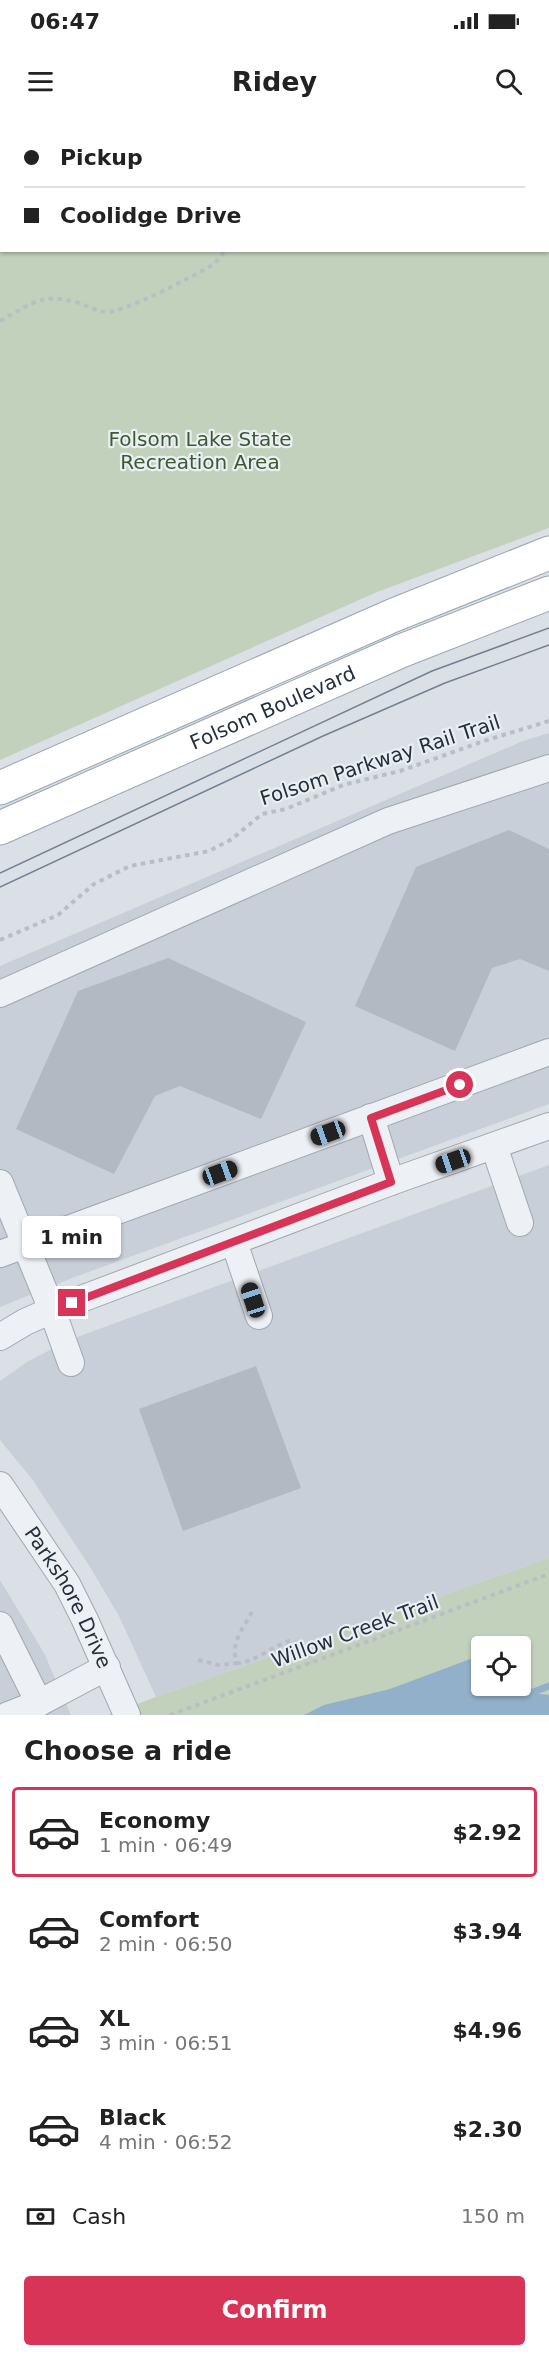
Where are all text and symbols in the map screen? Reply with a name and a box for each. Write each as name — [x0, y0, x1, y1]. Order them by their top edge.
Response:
text: 06:47 — [30, 9, 100, 34]
icon: menu — [24, 65, 57, 98]
icon: search — [492, 65, 525, 98]
text: Ridey — [232, 66, 317, 97]
text: Pickup — [60, 145, 143, 170]
text: Coolidge Drive — [60, 203, 241, 228]
park label: Folsom Lake State Recreation Area — [109, 427, 291, 474]
street label: Folsom Boulevard — [186, 661, 359, 755]
street label: Folsom Parkway Rail Trail — [257, 710, 503, 810]
route start — [446, 1071, 473, 1098]
car — [308, 1118, 348, 1148]
car — [433, 1147, 473, 1175]
car — [200, 1158, 240, 1188]
callout: 1 min — [22, 1216, 122, 1258]
text: 1 min — [40, 1225, 103, 1249]
car — [239, 1280, 267, 1320]
route end — [58, 1289, 85, 1316]
street label: Parkshore Drive — [20, 1522, 117, 1672]
street label: Willow Creek Trail — [268, 1590, 442, 1672]
map controls — [471, 1636, 531, 1696]
button: locate — [471, 1636, 531, 1696]
text: Choose a ride — [24, 1735, 232, 1766]
icon: car — [27, 1805, 81, 1859]
text: Economy — [99, 1808, 210, 1833]
text: $2.92 — [452, 1820, 522, 1845]
text: 1 min · 06:49 — [99, 1833, 233, 1857]
icon: car — [27, 1904, 81, 1958]
text: Comfort — [99, 1907, 199, 1932]
text: $3.94 — [452, 1919, 522, 1944]
text: 2 min · 06:50 — [99, 1932, 233, 1956]
icon: car — [27, 2003, 81, 2057]
text: XL — [99, 2006, 130, 2031]
text: $4.96 — [452, 2018, 522, 2043]
text: 3 min · 06:51 — [99, 2031, 233, 2055]
icon: car — [27, 2102, 81, 2156]
text: Black — [99, 2105, 166, 2130]
text: $2.30 — [452, 2117, 522, 2142]
text: 4 min · 06:52 — [99, 2130, 233, 2154]
icon: cash — [24, 2200, 57, 2233]
text: Cash — [72, 2204, 126, 2229]
text: 150 m — [461, 2204, 525, 2228]
button: Confirm — [24, 2276, 525, 2345]

